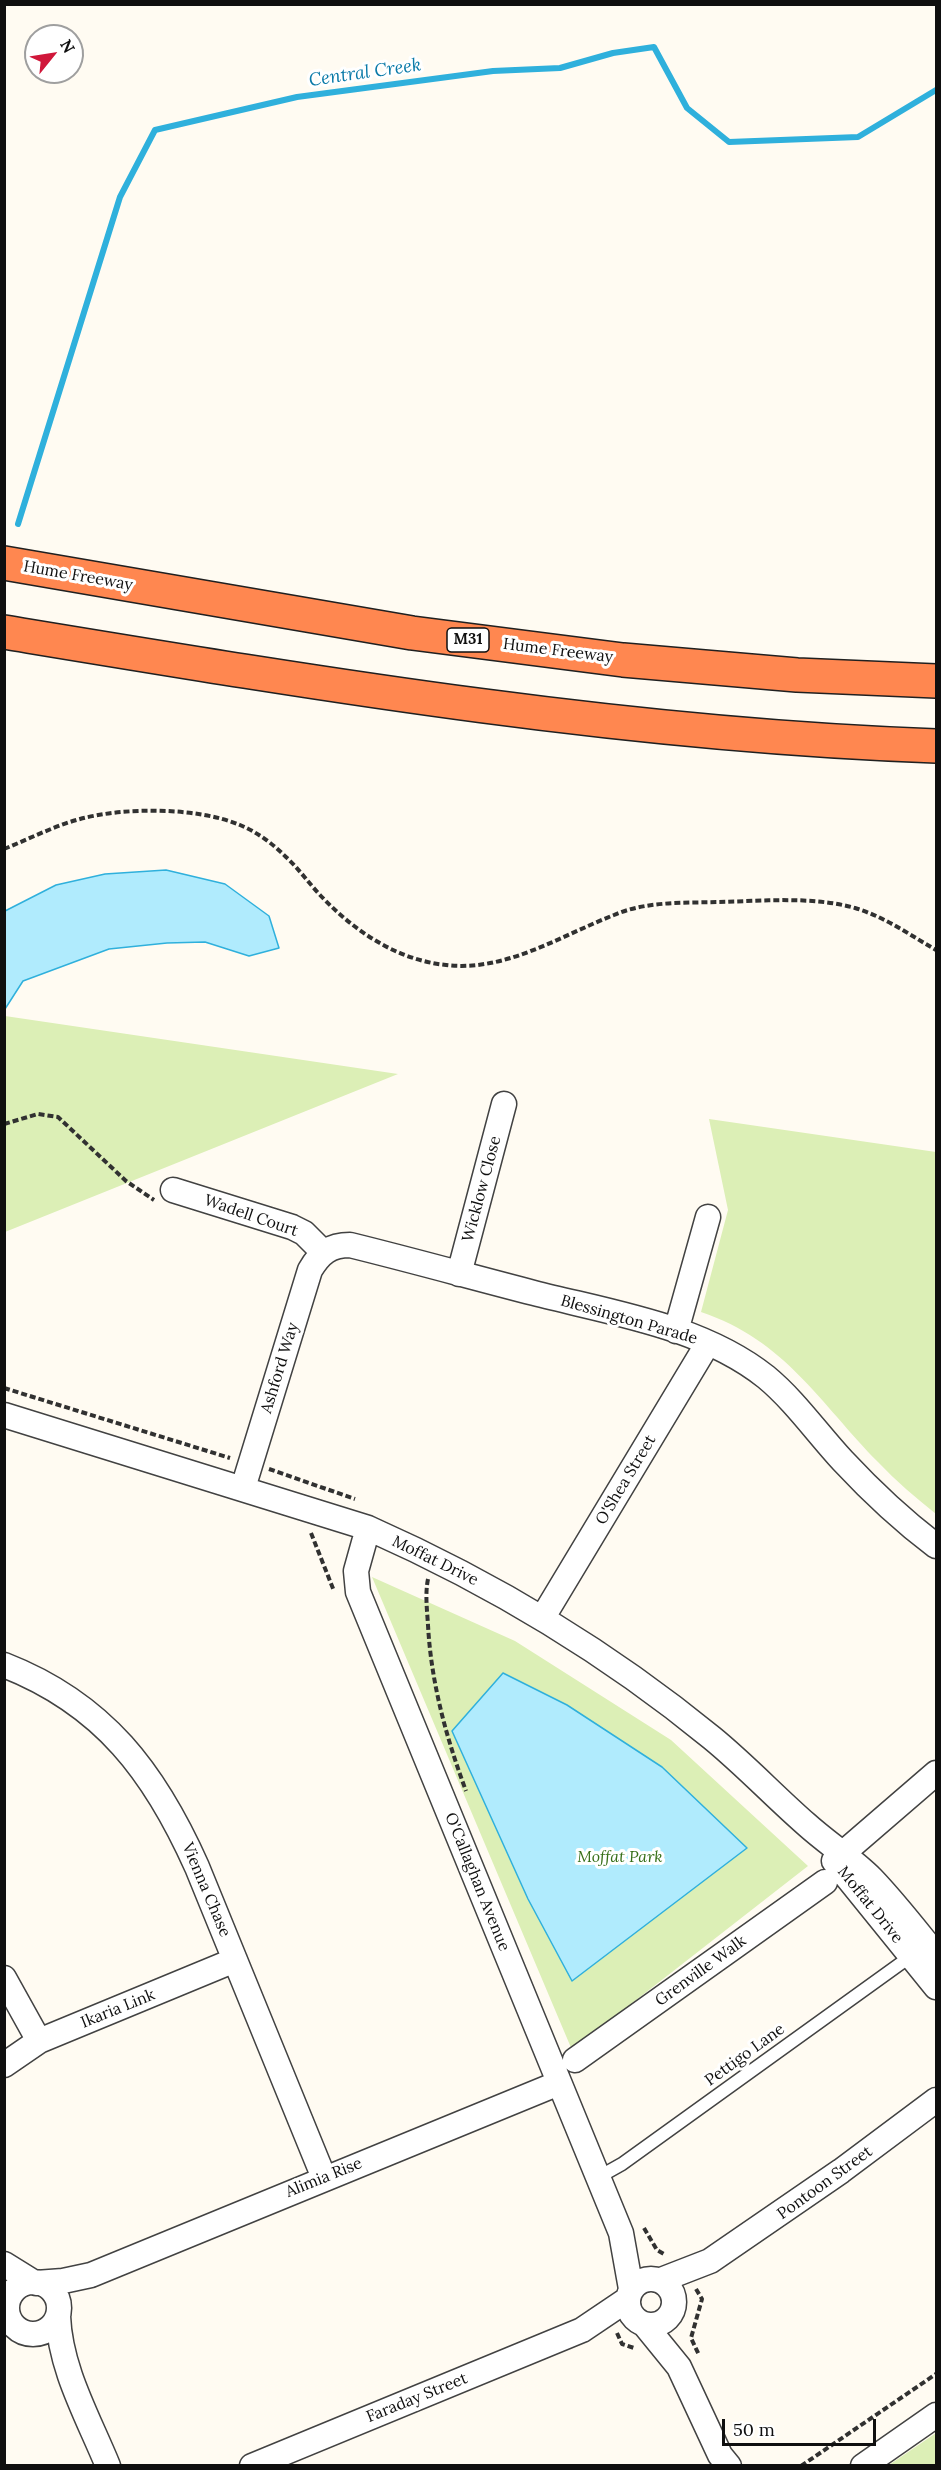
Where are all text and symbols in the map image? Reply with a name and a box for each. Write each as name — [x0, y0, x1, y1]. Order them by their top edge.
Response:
north arrow — [24, 24, 84, 84]
text: N — [56, 36, 80, 56]
water label: Central Creek — [308, 54, 422, 92]
street label: Hume Freeway — [22, 557, 134, 595]
road number: M31 — [447, 628, 489, 652]
street label: Hume Freeway — [502, 635, 614, 667]
street label: Wicklow Close — [459, 1134, 505, 1244]
street label: Wadell Court — [202, 1191, 300, 1241]
street label: Blessington Parade — [558, 1291, 700, 1349]
street label: Ashford Way — [257, 1320, 303, 1416]
street label: O'Shea Street — [592, 1432, 660, 1528]
street label: Moffat Drive — [389, 1532, 481, 1590]
street label: O'Callaghan Avenue — [440, 1810, 514, 1954]
street label: Vienna Chase — [178, 1840, 234, 1940]
park label: Moffat Park — [577, 1847, 663, 1867]
street label: Moffat Drive — [833, 1863, 907, 1947]
street label: Grenville Walk — [652, 1932, 750, 2010]
street label: Ikaria Link — [78, 1985, 158, 2033]
street label: Pettigo Lane — [701, 2020, 789, 2090]
street label: Pontoon Street — [774, 2142, 876, 2224]
street label: Alimia Rise — [283, 2154, 365, 2202]
street label: Faraday Street — [364, 2369, 470, 2427]
scale bar — [725, 2407, 880, 2445]
text: 50 m — [733, 2418, 775, 2441]

